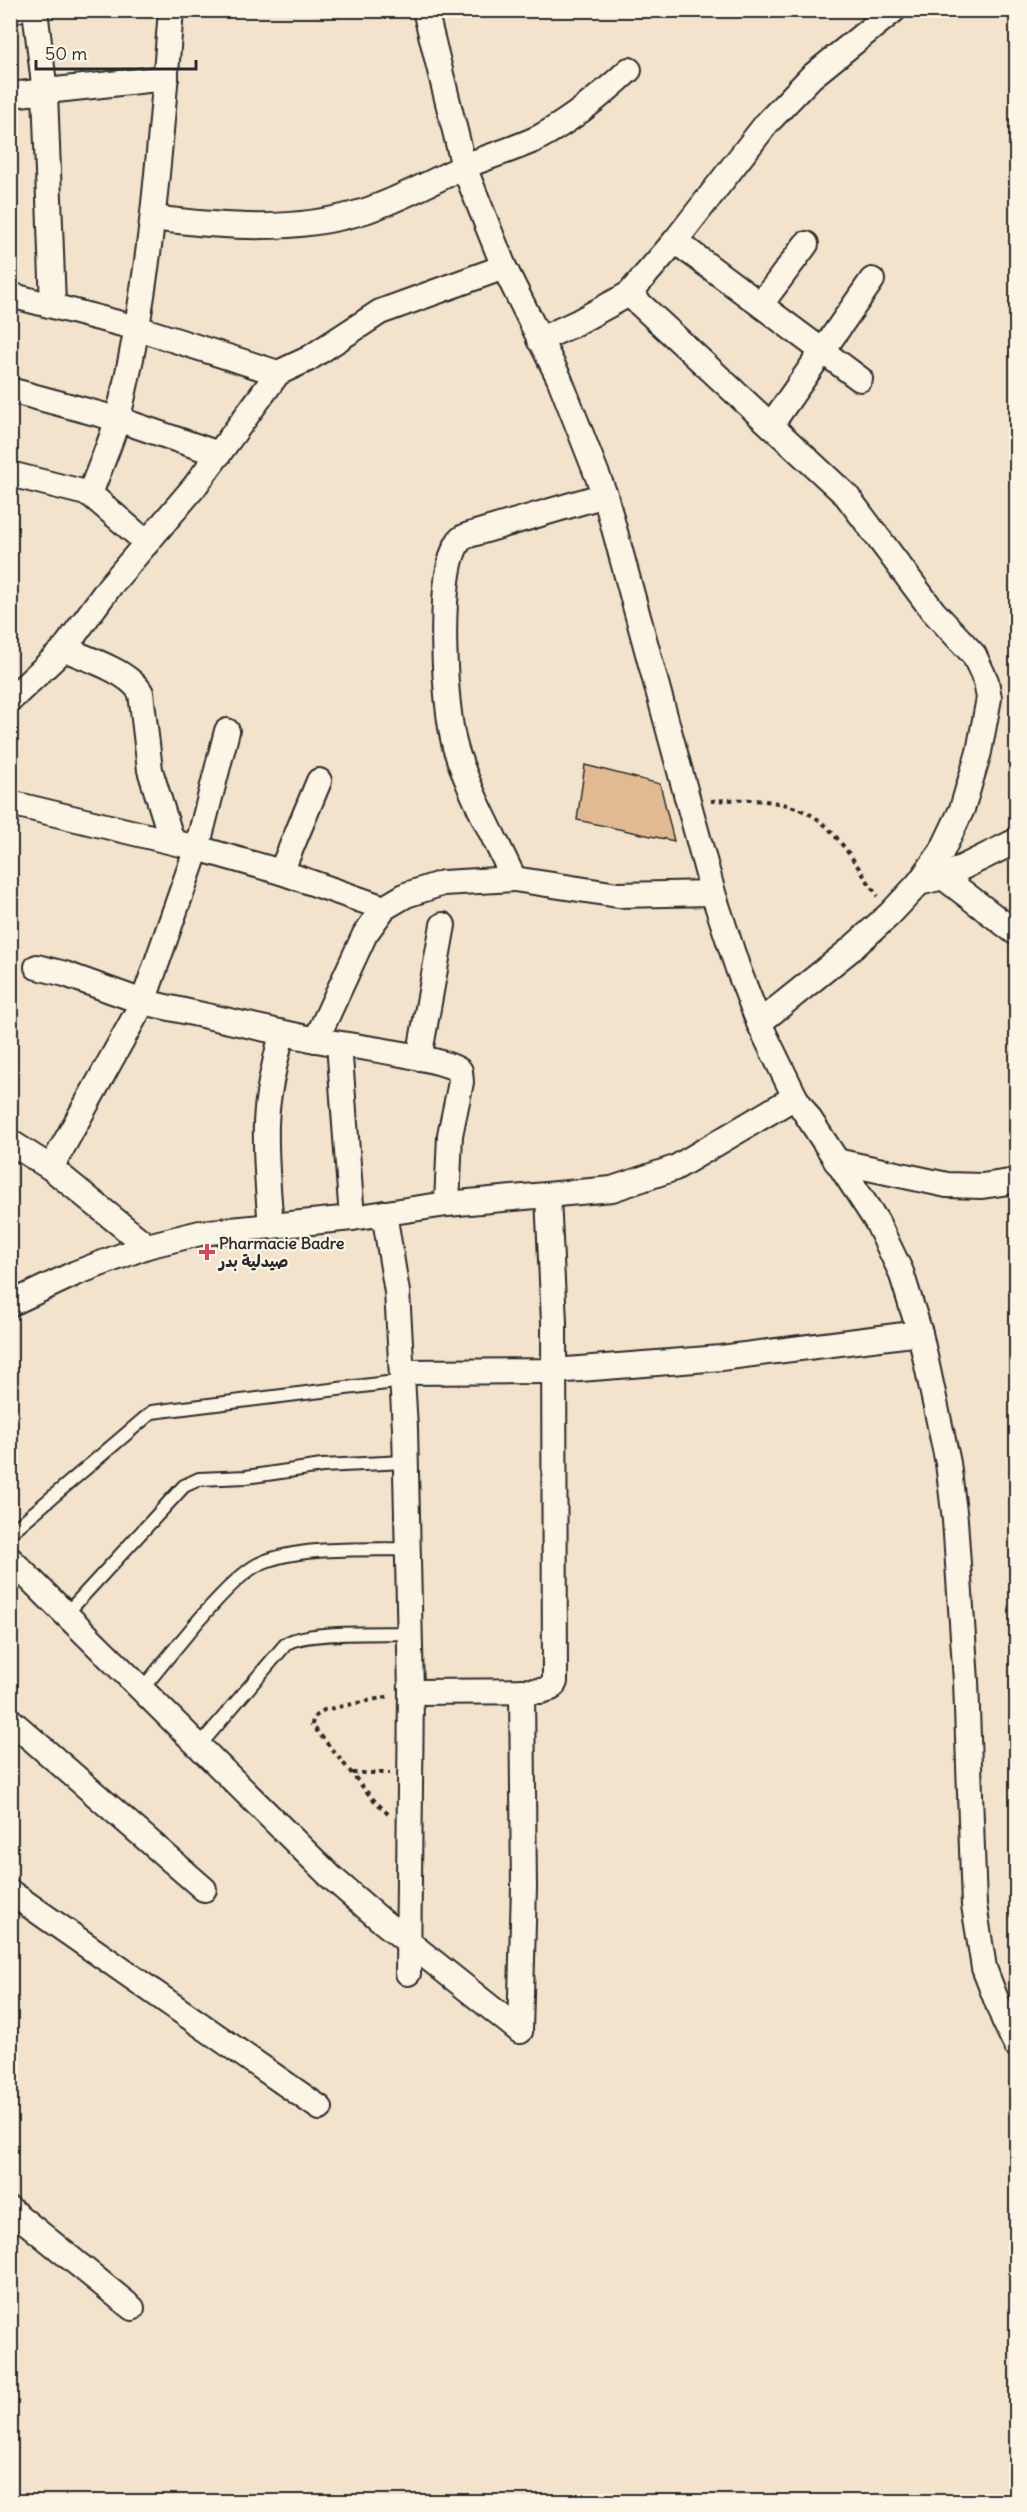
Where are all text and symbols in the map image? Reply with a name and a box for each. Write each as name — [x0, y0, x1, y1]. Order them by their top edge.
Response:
scale bar — [36, 33, 196, 71]
text: 50 m — [45, 42, 87, 65]
place label: Pharmacie Badre صيدلية بدر — [217, 1233, 345, 1271]
marker: Pharmacie Badre صيدلية بدر — [200, 1245, 214, 1259]

